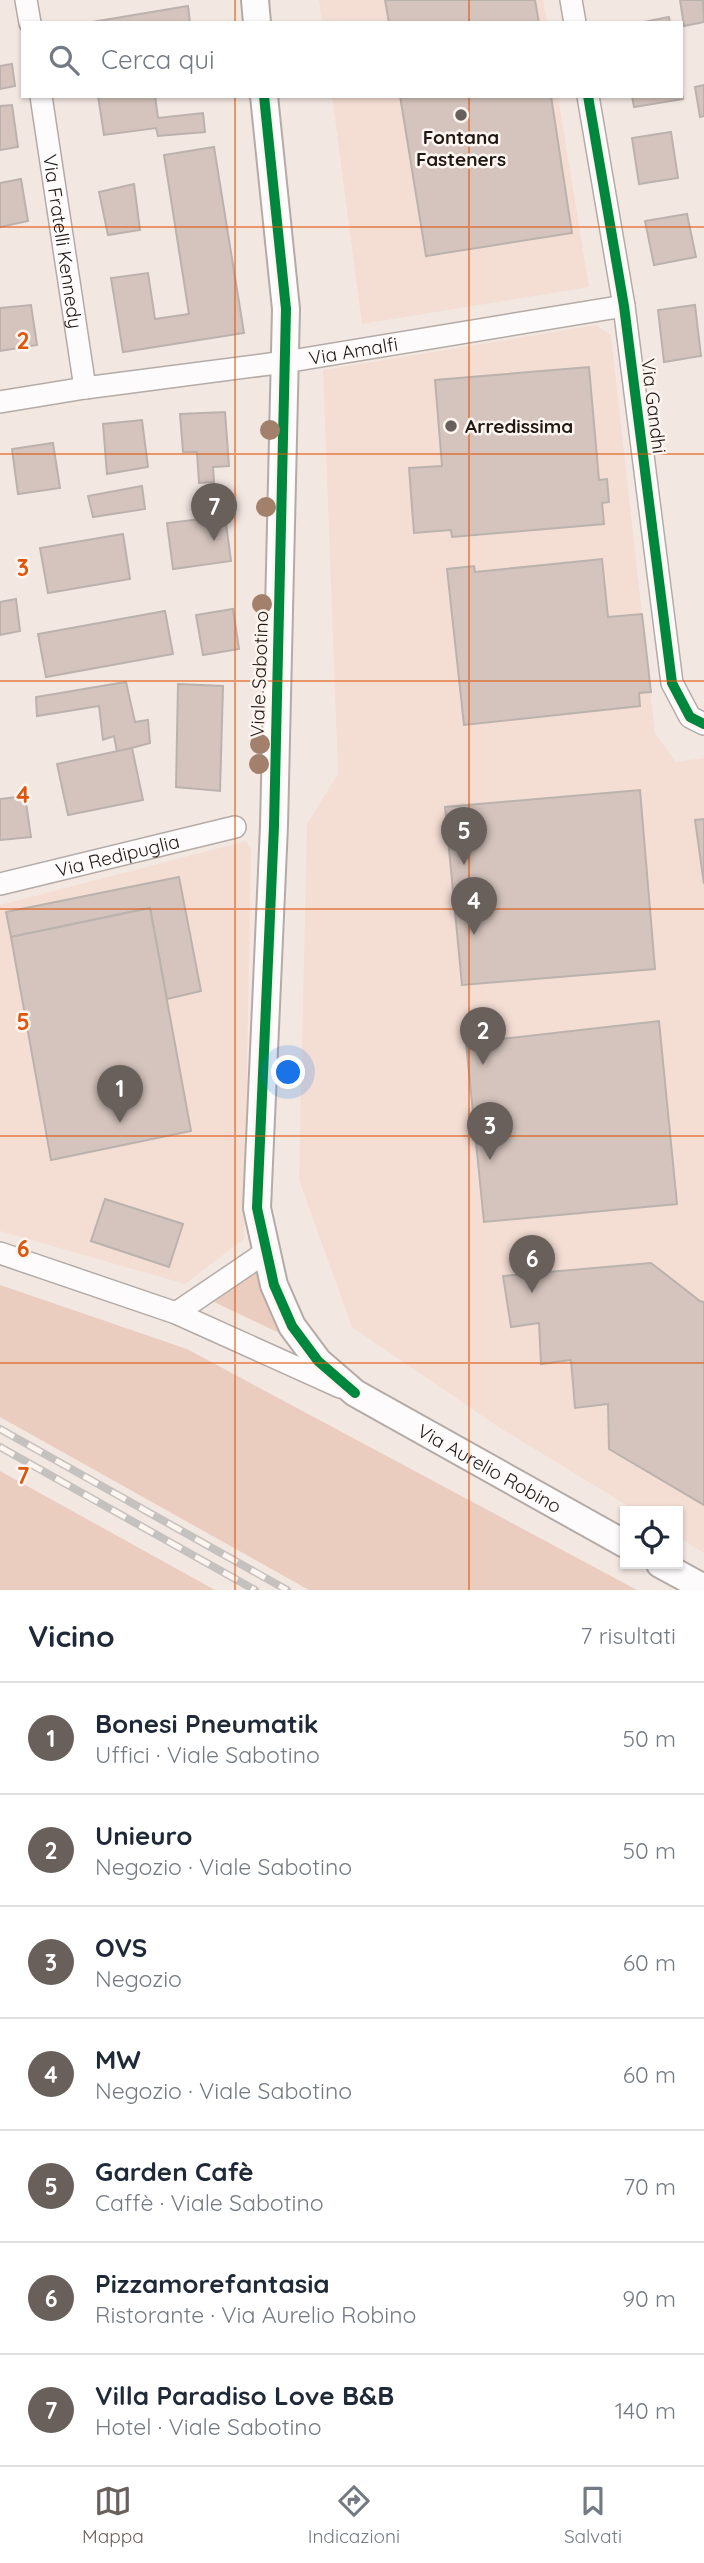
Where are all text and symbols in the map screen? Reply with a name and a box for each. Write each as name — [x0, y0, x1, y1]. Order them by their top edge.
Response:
search box — [21, 21, 683, 98]
icon: search — [45, 41, 83, 79]
text: Cerca qui — [101, 43, 215, 76]
marker: Fontana Fasteners — [453, 107, 469, 123]
place label: Fontana Fasteners — [416, 125, 506, 171]
street label: Via Fratelli Kennedy — [38, 153, 88, 330]
text: 2 — [16, 326, 30, 355]
street label: Via Amalfi — [307, 332, 400, 370]
street label: Via Gandhi — [636, 357, 672, 455]
place label: Arredissima — [465, 414, 573, 438]
marker: Arredissima — [443, 418, 459, 434]
pin: 7 — [191, 483, 237, 541]
text: 3 — [17, 553, 29, 582]
street label: Viale Sabotino — [245, 610, 273, 738]
text: 4 — [16, 780, 30, 809]
pin: 5 — [441, 807, 487, 865]
street label: Via Redipuglia — [53, 829, 182, 882]
pin: 4 — [451, 877, 497, 935]
text: 5 — [16, 1007, 30, 1036]
pin: 2 — [460, 1007, 506, 1065]
your location — [271, 1055, 305, 1089]
pin: 1 — [97, 1065, 143, 1123]
pin: 3 — [467, 1102, 513, 1160]
text: 6 — [17, 1234, 29, 1263]
pin: 6 — [509, 1235, 555, 1293]
street label: Via Aurelio Robino — [413, 1418, 566, 1518]
text: 7 — [17, 1461, 30, 1490]
map controls — [620, 1506, 683, 1569]
button: locate — [620, 1506, 683, 1569]
text: Vicino — [28, 1617, 115, 1655]
text: 7 risultati — [581, 1621, 676, 1650]
text: Bonesi Pneumatik — [95, 1707, 319, 1740]
text: 1 — [47, 1724, 55, 1753]
text: 50 m — [623, 1724, 676, 1753]
text: Uffici · Viale Sabotino — [95, 1740, 320, 1769]
text: Unieuro — [95, 1819, 193, 1852]
text: 2 — [44, 1836, 58, 1865]
text: 50 m — [623, 1836, 676, 1865]
text: Negozio · Viale Sabotino — [95, 1852, 352, 1881]
text: OVS — [95, 1931, 147, 1964]
text: 3 — [45, 1948, 57, 1977]
text: 60 m — [623, 1948, 676, 1977]
text: Negozio — [95, 1964, 182, 1993]
text: MW — [95, 2043, 141, 2076]
text: 4 — [44, 2060, 58, 2089]
text: 60 m — [623, 2060, 676, 2089]
text: Negozio · Viale Sabotino — [95, 2076, 352, 2105]
text: Garden Cafè — [95, 2155, 254, 2188]
text: 5 — [44, 2172, 58, 2201]
text: 70 m — [623, 2172, 676, 2201]
text: Caffè · Viale Sabotino — [95, 2188, 324, 2217]
text: Pizzamorefantasia — [95, 2267, 330, 2300]
text: 6 — [45, 2284, 57, 2313]
text: 90 m — [622, 2284, 676, 2313]
text: Ristorante · Via Aurelio Robino — [95, 2300, 416, 2329]
text: Villa Paradiso Love B&B — [95, 2379, 394, 2412]
text: 7 — [45, 2396, 57, 2425]
text: 140 m — [615, 2396, 676, 2425]
text: Hotel · Viale Sabotino — [95, 2412, 322, 2441]
tab: Mappa — [82, 2482, 144, 2548]
tab: Indicazioni — [308, 2482, 400, 2548]
tab: Salvati — [564, 2482, 622, 2548]

